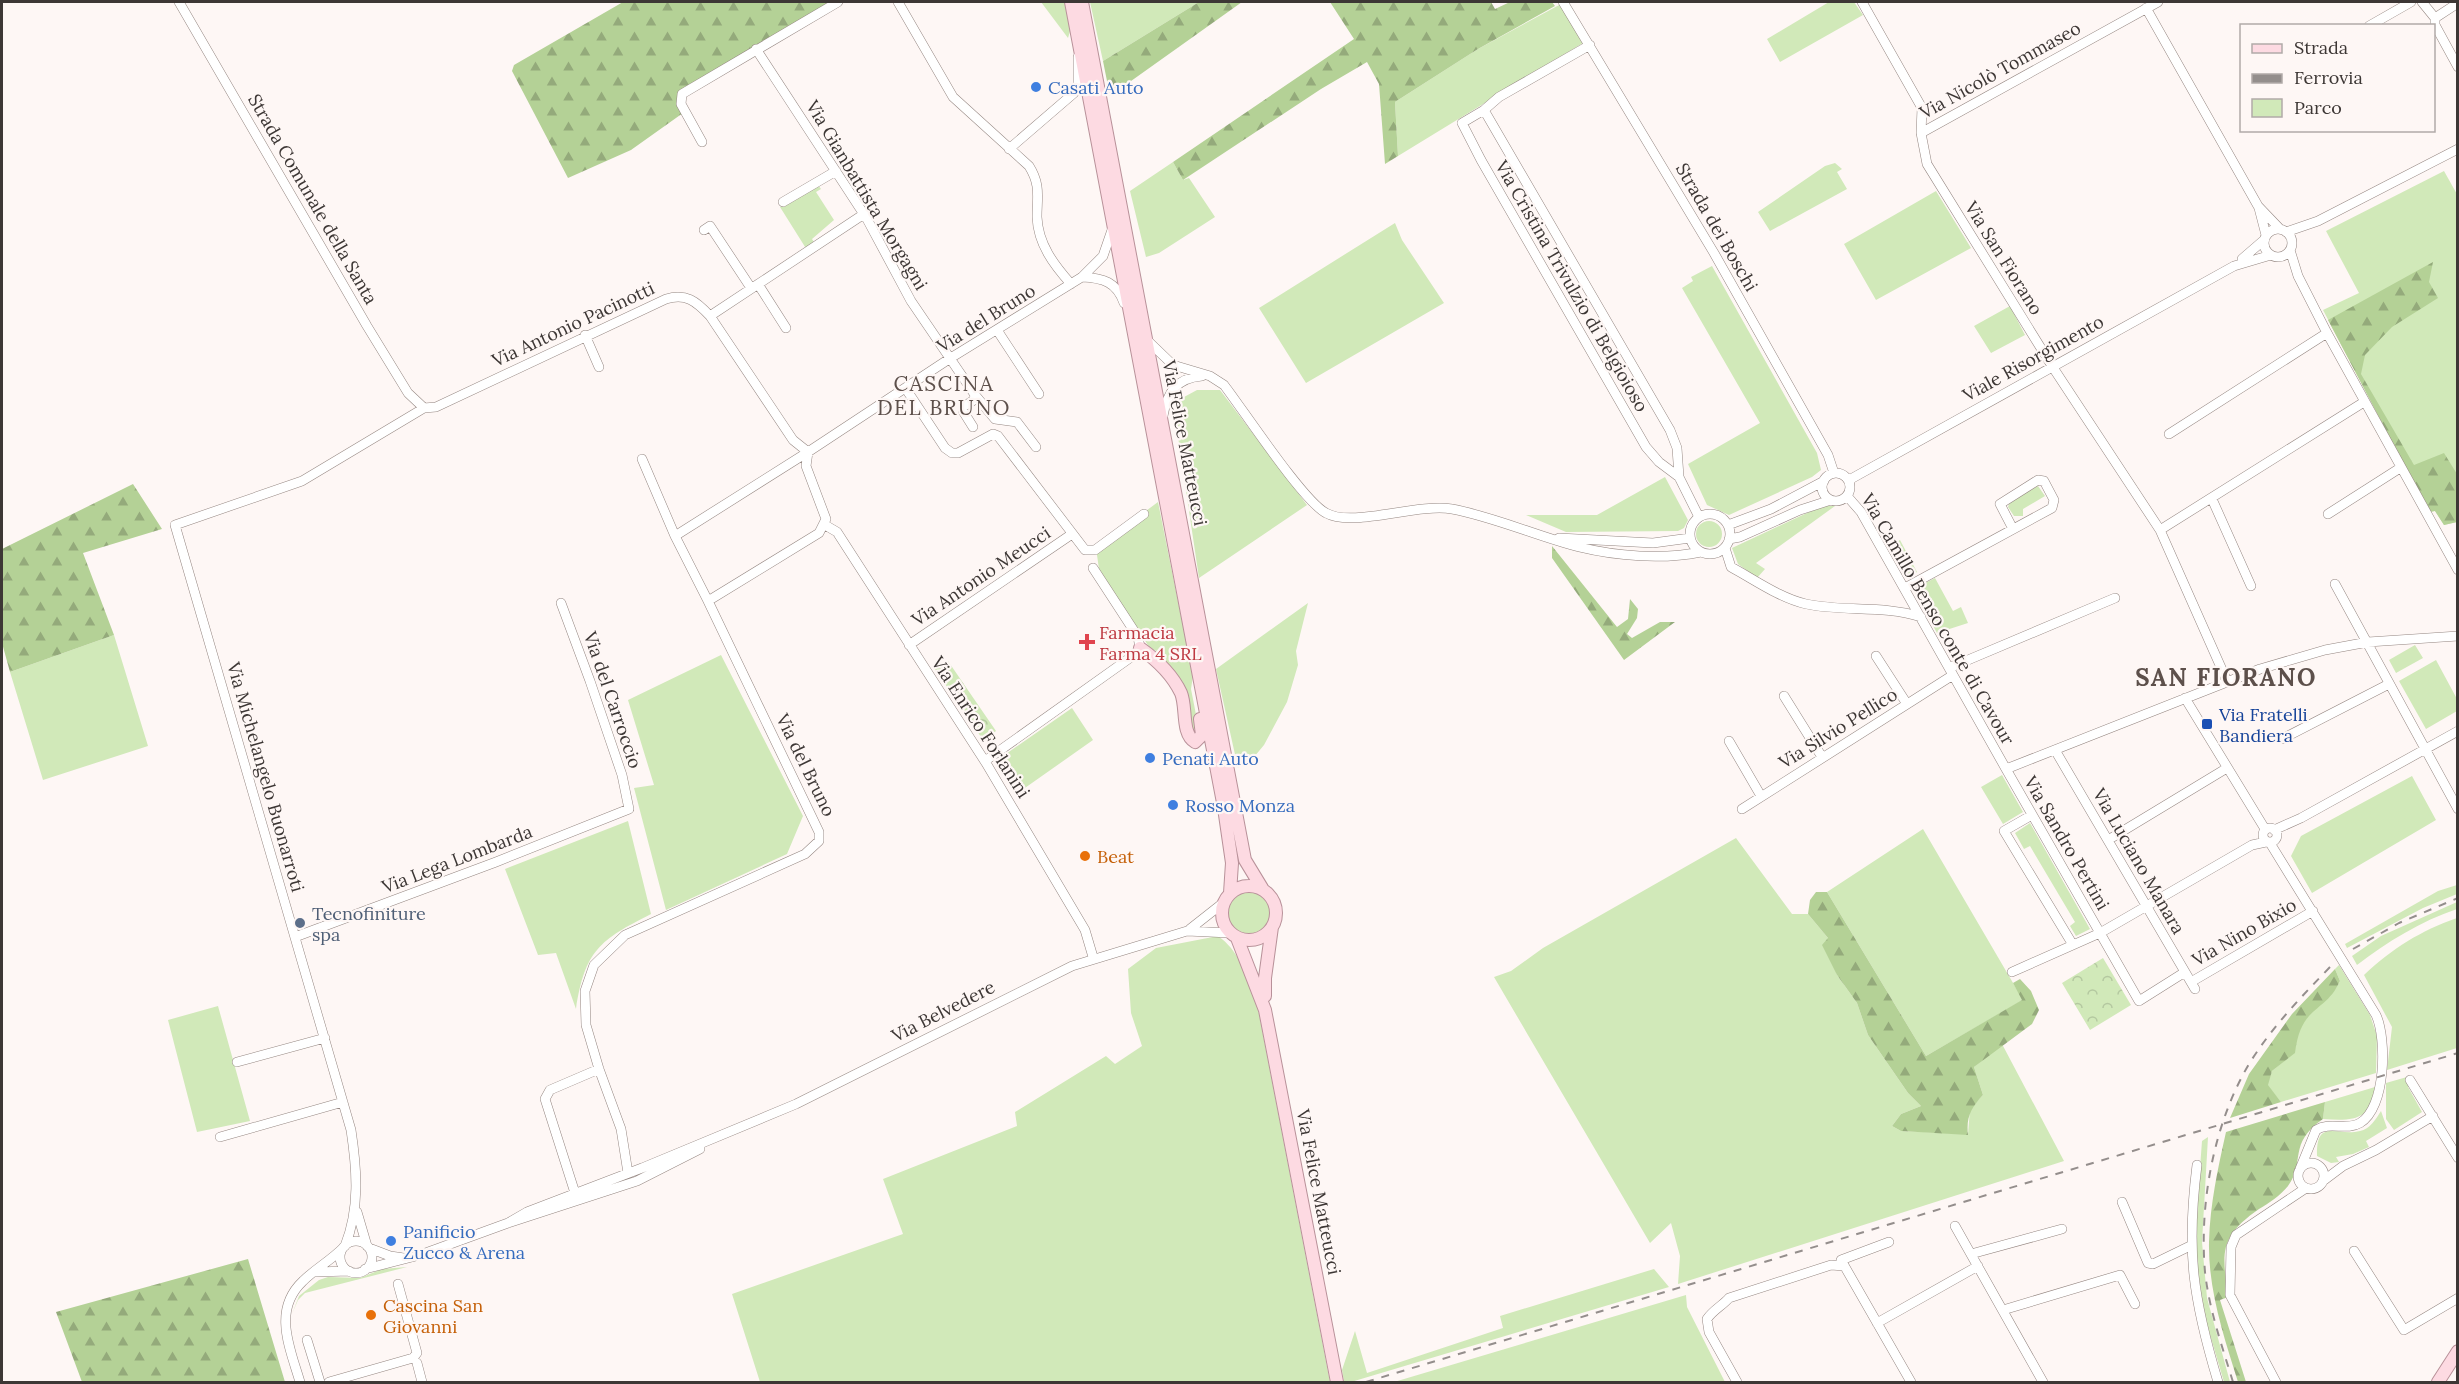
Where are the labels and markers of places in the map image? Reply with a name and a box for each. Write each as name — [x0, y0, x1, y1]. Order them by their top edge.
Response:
place label: Casati Auto — [1048, 76, 1144, 99]
marker: Casati Auto — [1029, 80, 1043, 94]
place label: Farmacia Farma 4 SRL — [1099, 621, 1202, 665]
marker: Farmacia Farma 4 SRL — [1080, 635, 1094, 649]
place label: Via Fratelli Bandiera — [2218, 703, 2308, 747]
marker: Via Fratelli Bandiera — [2200, 717, 2214, 731]
place label: Penati Auto — [1162, 747, 1259, 770]
marker: Penati Auto — [1143, 751, 1157, 765]
place label: Rosso Monza — [1185, 794, 1295, 817]
marker: Rosso Monza — [1166, 798, 1180, 812]
place label: Beat — [1097, 845, 1134, 868]
marker: Beat — [1078, 849, 1092, 863]
place label: Tecnofiniture spa — [312, 902, 426, 946]
marker: Tecnofiniture spa — [293, 916, 307, 930]
place label: Panificio Zucco & Arena — [403, 1220, 525, 1264]
marker: Panificio Zucco & Arena — [384, 1234, 398, 1248]
place label: Cascina San Giovanni — [383, 1294, 483, 1338]
marker: Cascina San Giovanni — [364, 1308, 378, 1322]

